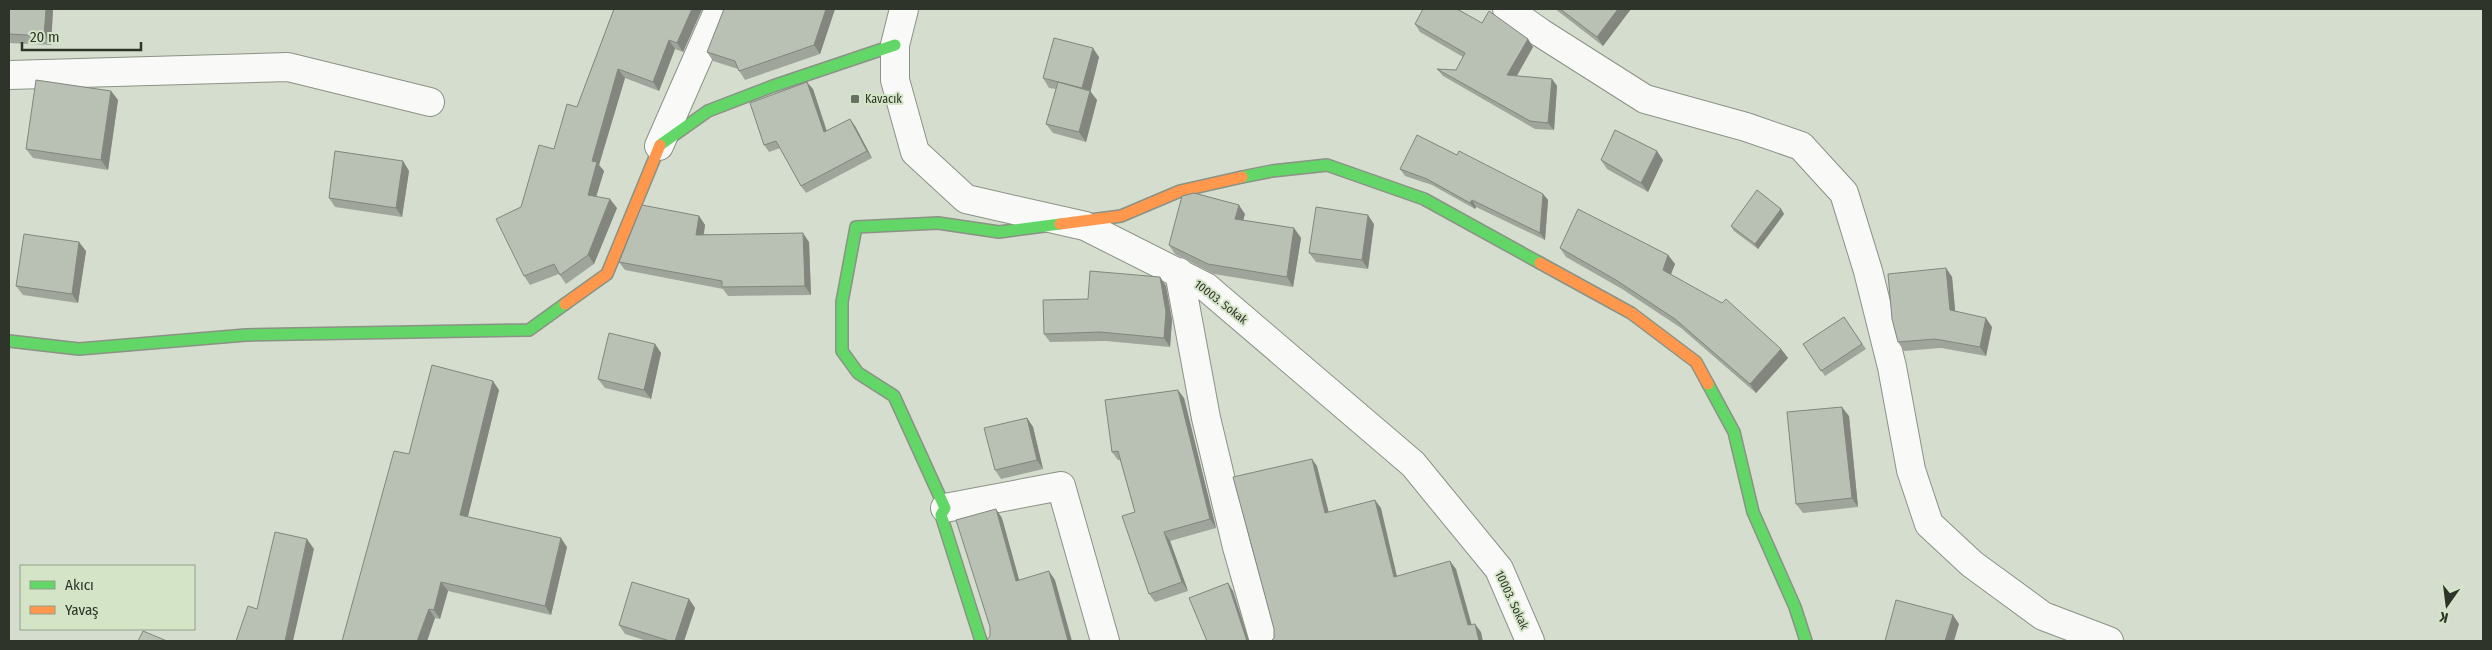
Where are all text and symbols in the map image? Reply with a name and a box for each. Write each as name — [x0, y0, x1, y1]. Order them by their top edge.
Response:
scale bar — [22, 20, 141, 52]
text: 20 m — [30, 28, 60, 46]
place label: Kavacık — [865, 92, 902, 106]
marker: Kavacık — [849, 93, 861, 105]
street label: 10003. Sokak — [1192, 277, 1251, 327]
legend — [20, 565, 195, 630]
street label: 10003. Sokak — [1492, 568, 1532, 632]
text: Akıcı — [65, 576, 94, 594]
north arrow — [2422, 580, 2472, 630]
text: Yavaş — [65, 601, 99, 619]
text: K — [2437, 608, 2450, 626]

